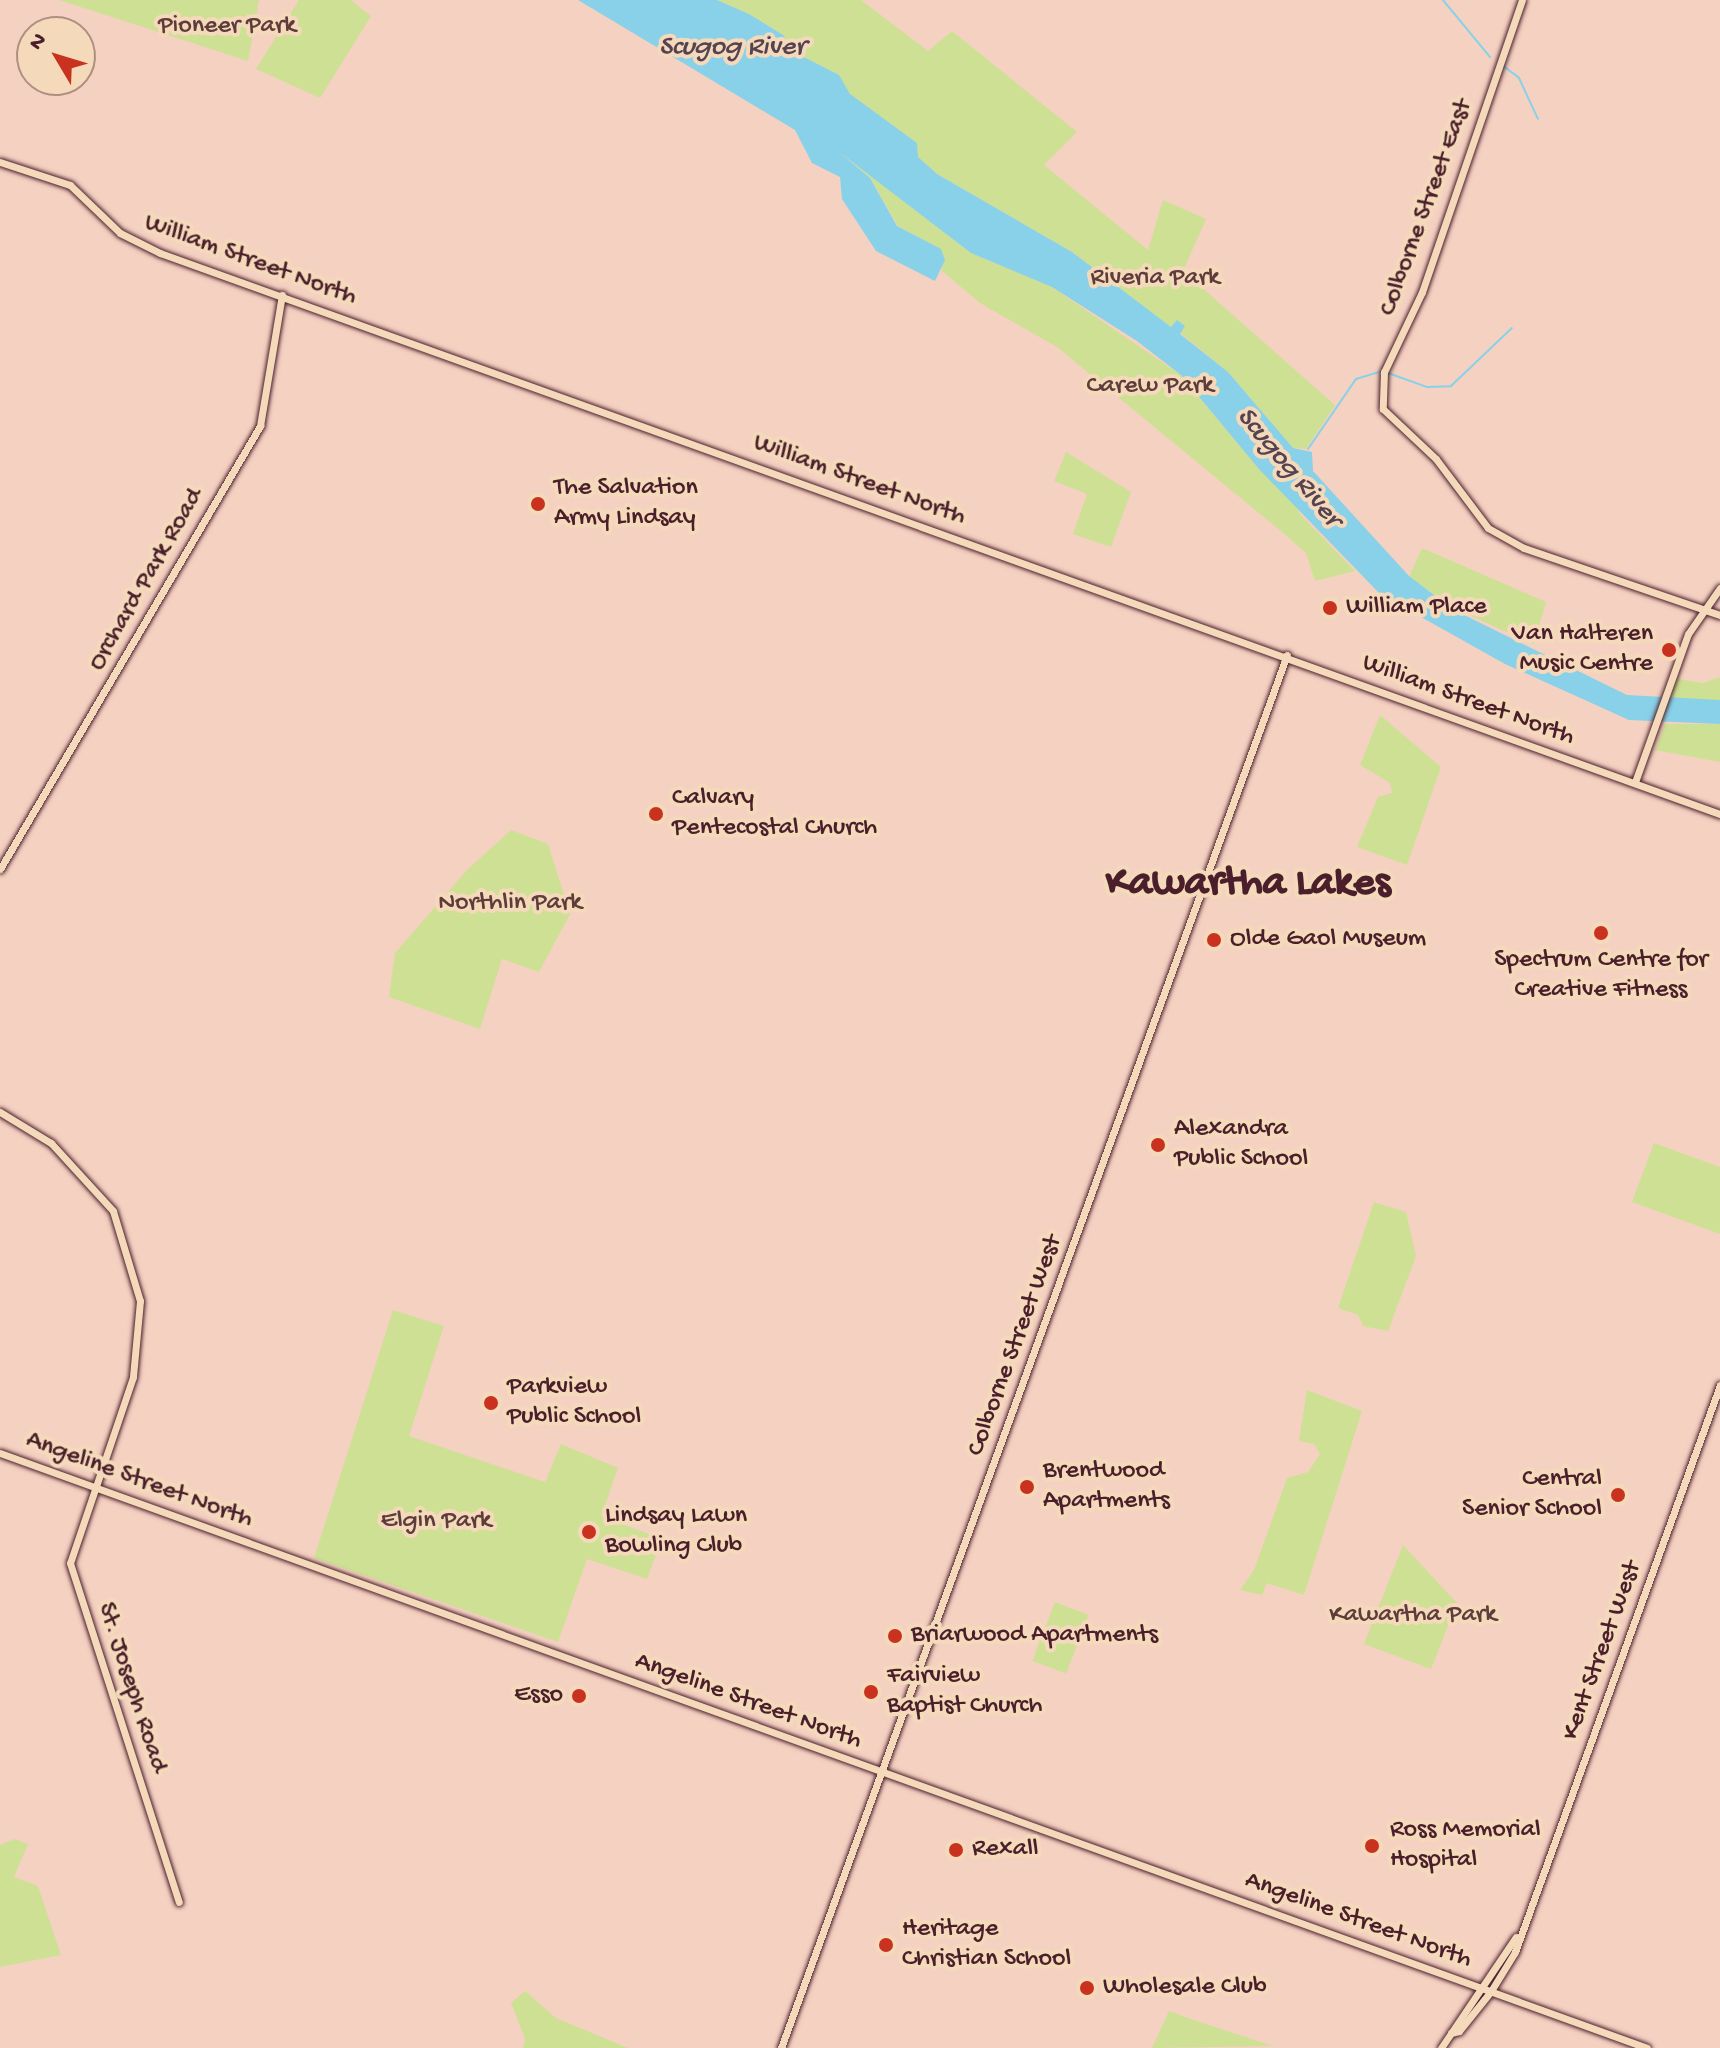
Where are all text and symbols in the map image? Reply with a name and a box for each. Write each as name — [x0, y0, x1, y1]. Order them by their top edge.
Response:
park label: Pioneer Park — [158, 11, 296, 43]
north arrow — [16, 16, 96, 96]
text: N — [24, 29, 53, 56]
water label: Scugog River — [659, 31, 805, 65]
street label: Colborne Street East — [1373, 96, 1481, 320]
street label: William Street North — [140, 208, 360, 314]
park label: Riveria Park — [1090, 263, 1220, 295]
park label: Carew Park — [1086, 371, 1214, 403]
water label: Scugog River — [1228, 401, 1348, 535]
street label: William Street North — [749, 428, 969, 534]
place label: The Salvation Army Lindsay — [554, 473, 698, 534]
street label: Orchard Park Road — [82, 483, 212, 677]
marker: The Salvation Army Lindsay — [529, 495, 547, 513]
place label: William Place — [1346, 592, 1487, 624]
marker: William Place — [1321, 599, 1339, 617]
place label: Van Halteren Music Centre — [1512, 619, 1653, 680]
marker: Van Halteren Music Centre — [1660, 641, 1678, 659]
street label: William Street North — [1358, 648, 1578, 754]
place label: Calvary Pentecostal Church — [672, 783, 877, 844]
marker: Calvary Pentecostal Church — [647, 805, 665, 823]
district label: Kawartha Lakes — [1106, 860, 1390, 910]
park label: Northlin Park — [438, 888, 582, 920]
place label: Olde Gaol Museum — [1230, 924, 1426, 956]
marker: Spectrum Centre for Creative Fitness — [1592, 924, 1610, 942]
marker: Olde Gaol Museum — [1205, 931, 1223, 949]
place label: Spectrum Centre for Creative Fitness — [1494, 945, 1708, 1006]
place label: Alexandra Public School — [1174, 1114, 1308, 1176]
marker: Alexandra Public School — [1149, 1136, 1167, 1154]
street label: Colborne Street West — [962, 1231, 1070, 1461]
place label: Parkview Public School — [507, 1372, 641, 1434]
marker: Parkview Public School — [482, 1394, 500, 1412]
street label: Angeline Street North — [21, 1425, 257, 1537]
place label: Brentwood Apartments — [1043, 1456, 1170, 1518]
place label: Central Senior School — [1462, 1464, 1602, 1526]
marker: Brentwood Apartments — [1018, 1478, 1036, 1496]
marker: Central Senior School — [1609, 1486, 1627, 1504]
place label: Lindsay Lawn Bowling Club — [605, 1501, 747, 1562]
park label: Elgin Park — [381, 1506, 491, 1538]
marker: Lindsay Lawn Bowling Club — [580, 1523, 598, 1541]
street label: Kent Street West — [1556, 1557, 1650, 1745]
street label: St. Joseph Road — [89, 1599, 173, 1777]
park label: Kawartha Park — [1329, 1600, 1497, 1632]
place label: Briarwood Apartments — [911, 1620, 1158, 1652]
marker: Briarwood Apartments — [886, 1627, 904, 1645]
street label: Angeline Street North — [630, 1646, 866, 1758]
place label: Fairview Baptist Church — [887, 1661, 1042, 1722]
place label: Esso — [514, 1680, 563, 1712]
marker: Fairview Baptist Church — [862, 1683, 880, 1701]
marker: Esso — [570, 1687, 588, 1705]
place label: Ross Memorial Hospital — [1390, 1815, 1541, 1876]
place label: Rexall — [972, 1834, 1039, 1866]
marker: Ross Memorial Hospital — [1361, 1835, 1383, 1857]
marker: Rexall — [947, 1841, 965, 1859]
street label: Angeline Street North — [1240, 1865, 1476, 1977]
place label: Heritage Christian School — [902, 1914, 1071, 1976]
marker: Heritage Christian School — [877, 1936, 895, 1954]
place label: Wholesale Club — [1103, 1972, 1267, 2004]
marker: Wholesale Club — [1078, 1979, 1096, 1997]

